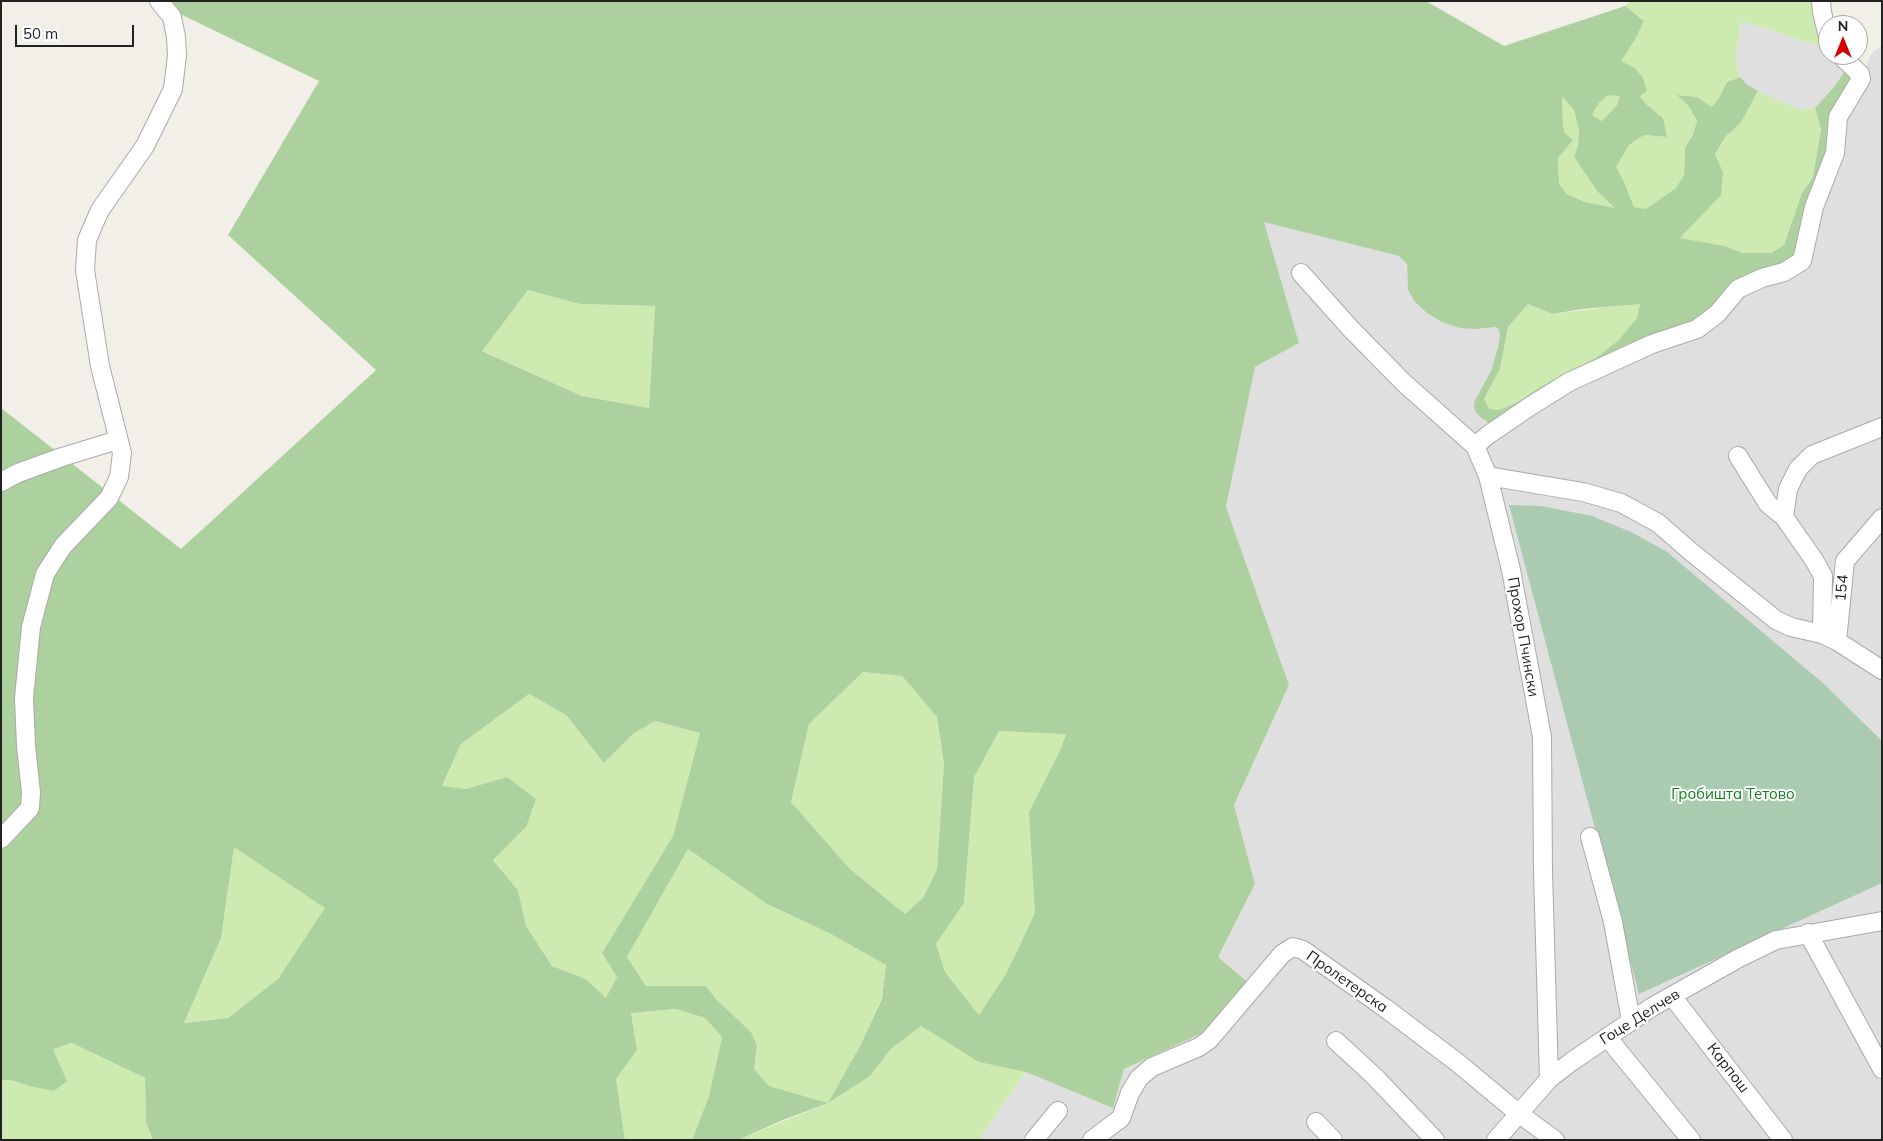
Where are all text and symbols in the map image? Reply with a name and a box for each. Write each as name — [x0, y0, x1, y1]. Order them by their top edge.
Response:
scale bar — [18, 15, 136, 47]
north arrow — [1818, 15, 1868, 65]
text: N — [1838, 17, 1848, 35]
text: 50 m — [23, 24, 58, 43]
street label: 154 — [1832, 574, 1852, 602]
street label: Прохор Пчински — [1504, 576, 1542, 698]
park label: Гробишта Тетово — [1671, 785, 1795, 803]
street label: Пролетерска — [1303, 947, 1391, 1017]
street label: Гоце Делчев — [1597, 985, 1683, 1049]
street label: Карпош — [1703, 1040, 1753, 1096]

